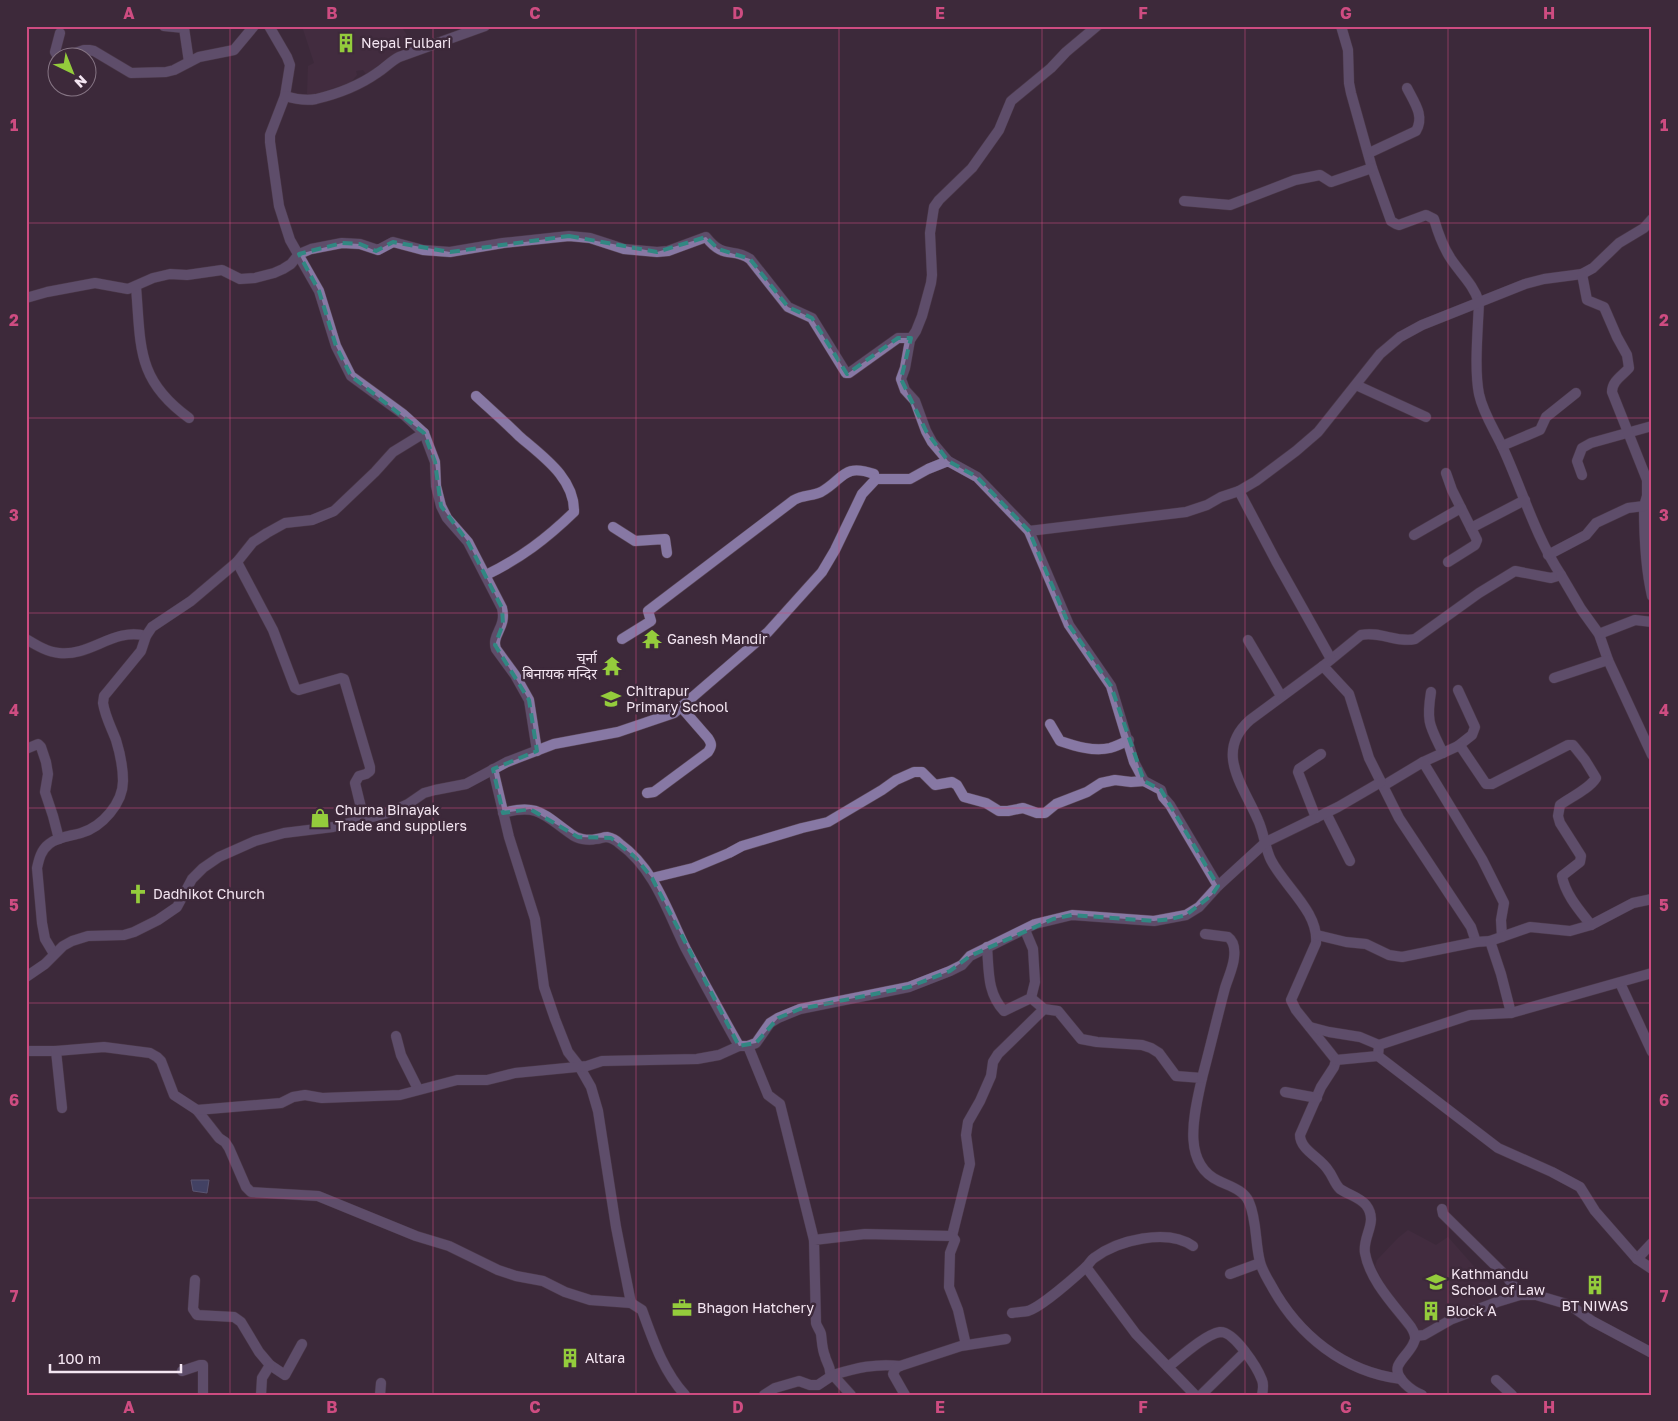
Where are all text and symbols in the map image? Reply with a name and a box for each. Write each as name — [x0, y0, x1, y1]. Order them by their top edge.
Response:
text: A — [123, 3, 135, 23]
text: B — [326, 3, 338, 23]
text: C — [529, 3, 541, 23]
text: D — [732, 3, 744, 23]
text: E — [935, 3, 945, 23]
text: F — [1138, 3, 1148, 23]
text: G — [1340, 3, 1352, 23]
text: H — [1543, 3, 1555, 23]
building icon: Nepal Fulbari — [335, 32, 357, 54]
place label: Nepal Fulbari — [361, 34, 451, 51]
north arrow — [48, 48, 98, 98]
text: N — [72, 72, 91, 92]
text: 1 — [10, 115, 18, 135]
text: 1 — [1660, 115, 1668, 135]
text: 2 — [9, 310, 19, 330]
text: 2 — [1659, 310, 1669, 330]
text: 3 — [9, 505, 19, 525]
text: 3 — [1659, 505, 1669, 525]
temple icon: Ganesh Mandir — [641, 628, 663, 650]
place label: Ganesh Mandir — [667, 630, 768, 647]
place label: चुर्ना बिनायक मन्दिर — [522, 649, 598, 682]
temple icon: चुर्ना बिनायक मन्दिर — [601, 655, 623, 677]
place label: Chitrapur Primary School — [626, 682, 728, 715]
school or university icon: Chitrapur Primary School — [600, 688, 622, 710]
text: 4 — [9, 700, 19, 720]
text: 4 — [1659, 700, 1669, 720]
place label: Churna Binayak Trade and suppliers — [335, 801, 467, 834]
shop icon: Churna Binayak Trade and suppliers — [309, 807, 331, 829]
church icon: Dadhikot Church — [127, 883, 149, 905]
place label: Dadhikot Church — [153, 885, 265, 902]
text: 5 — [9, 895, 19, 915]
text: 5 — [1659, 895, 1669, 915]
text: 6 — [9, 1090, 19, 1110]
text: 6 — [1659, 1090, 1669, 1110]
place label: Kathmandu School of Law — [1451, 1265, 1545, 1298]
school or university icon: Kathmandu School of Law — [1425, 1271, 1447, 1293]
building icon: BT NIWAS — [1584, 1274, 1606, 1296]
text: 7 — [10, 1286, 19, 1306]
text: 7 — [1660, 1286, 1669, 1306]
office icon: Bhagon Hatchery — [671, 1297, 693, 1319]
place label: BT NIWAS — [1561, 1297, 1629, 1314]
place label: Bhagon Hatchery — [697, 1299, 814, 1316]
building icon: Block A — [1420, 1300, 1442, 1322]
place label: Block A — [1446, 1302, 1497, 1319]
scale bar — [50, 1341, 181, 1373]
building icon: Altara — [559, 1347, 581, 1369]
text: 100 m — [58, 1349, 101, 1367]
place label: Altara — [585, 1349, 625, 1366]
text: A — [123, 1397, 135, 1417]
text: B — [326, 1397, 338, 1417]
text: C — [529, 1397, 541, 1417]
text: D — [732, 1397, 744, 1417]
text: E — [935, 1397, 945, 1417]
text: F — [1138, 1397, 1148, 1417]
text: G — [1340, 1397, 1352, 1417]
text: H — [1543, 1397, 1555, 1417]

